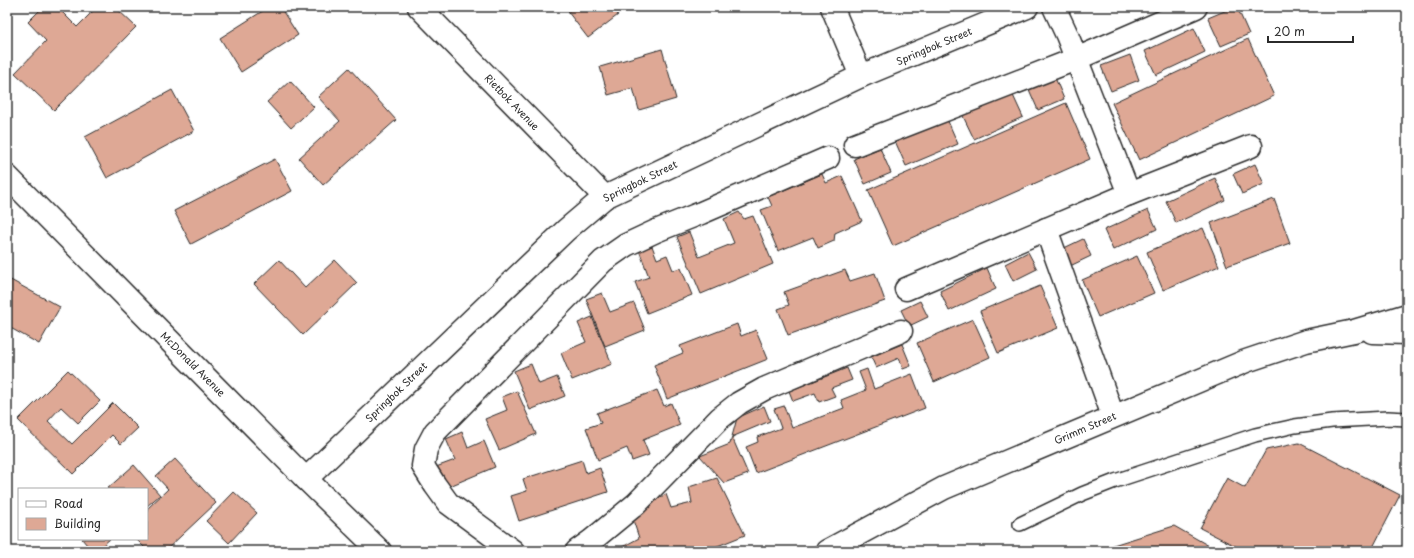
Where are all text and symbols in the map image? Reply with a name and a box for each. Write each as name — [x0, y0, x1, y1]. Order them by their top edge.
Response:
scale bar — [1268, 18, 1353, 44]
text: 20 m — [1274, 22, 1305, 40]
street label: Springbok Street — [894, 23, 974, 68]
street label: Rietbok Avenue — [482, 70, 543, 134]
street label: Springbok Street — [600, 156, 679, 205]
street label: McDonald Avenue — [158, 328, 230, 400]
street label: Springbok Street — [361, 358, 430, 425]
street label: Grimm Street — [1051, 408, 1118, 447]
legend — [18, 488, 148, 540]
text: Road — [54, 494, 83, 512]
text: Building — [54, 514, 101, 532]

